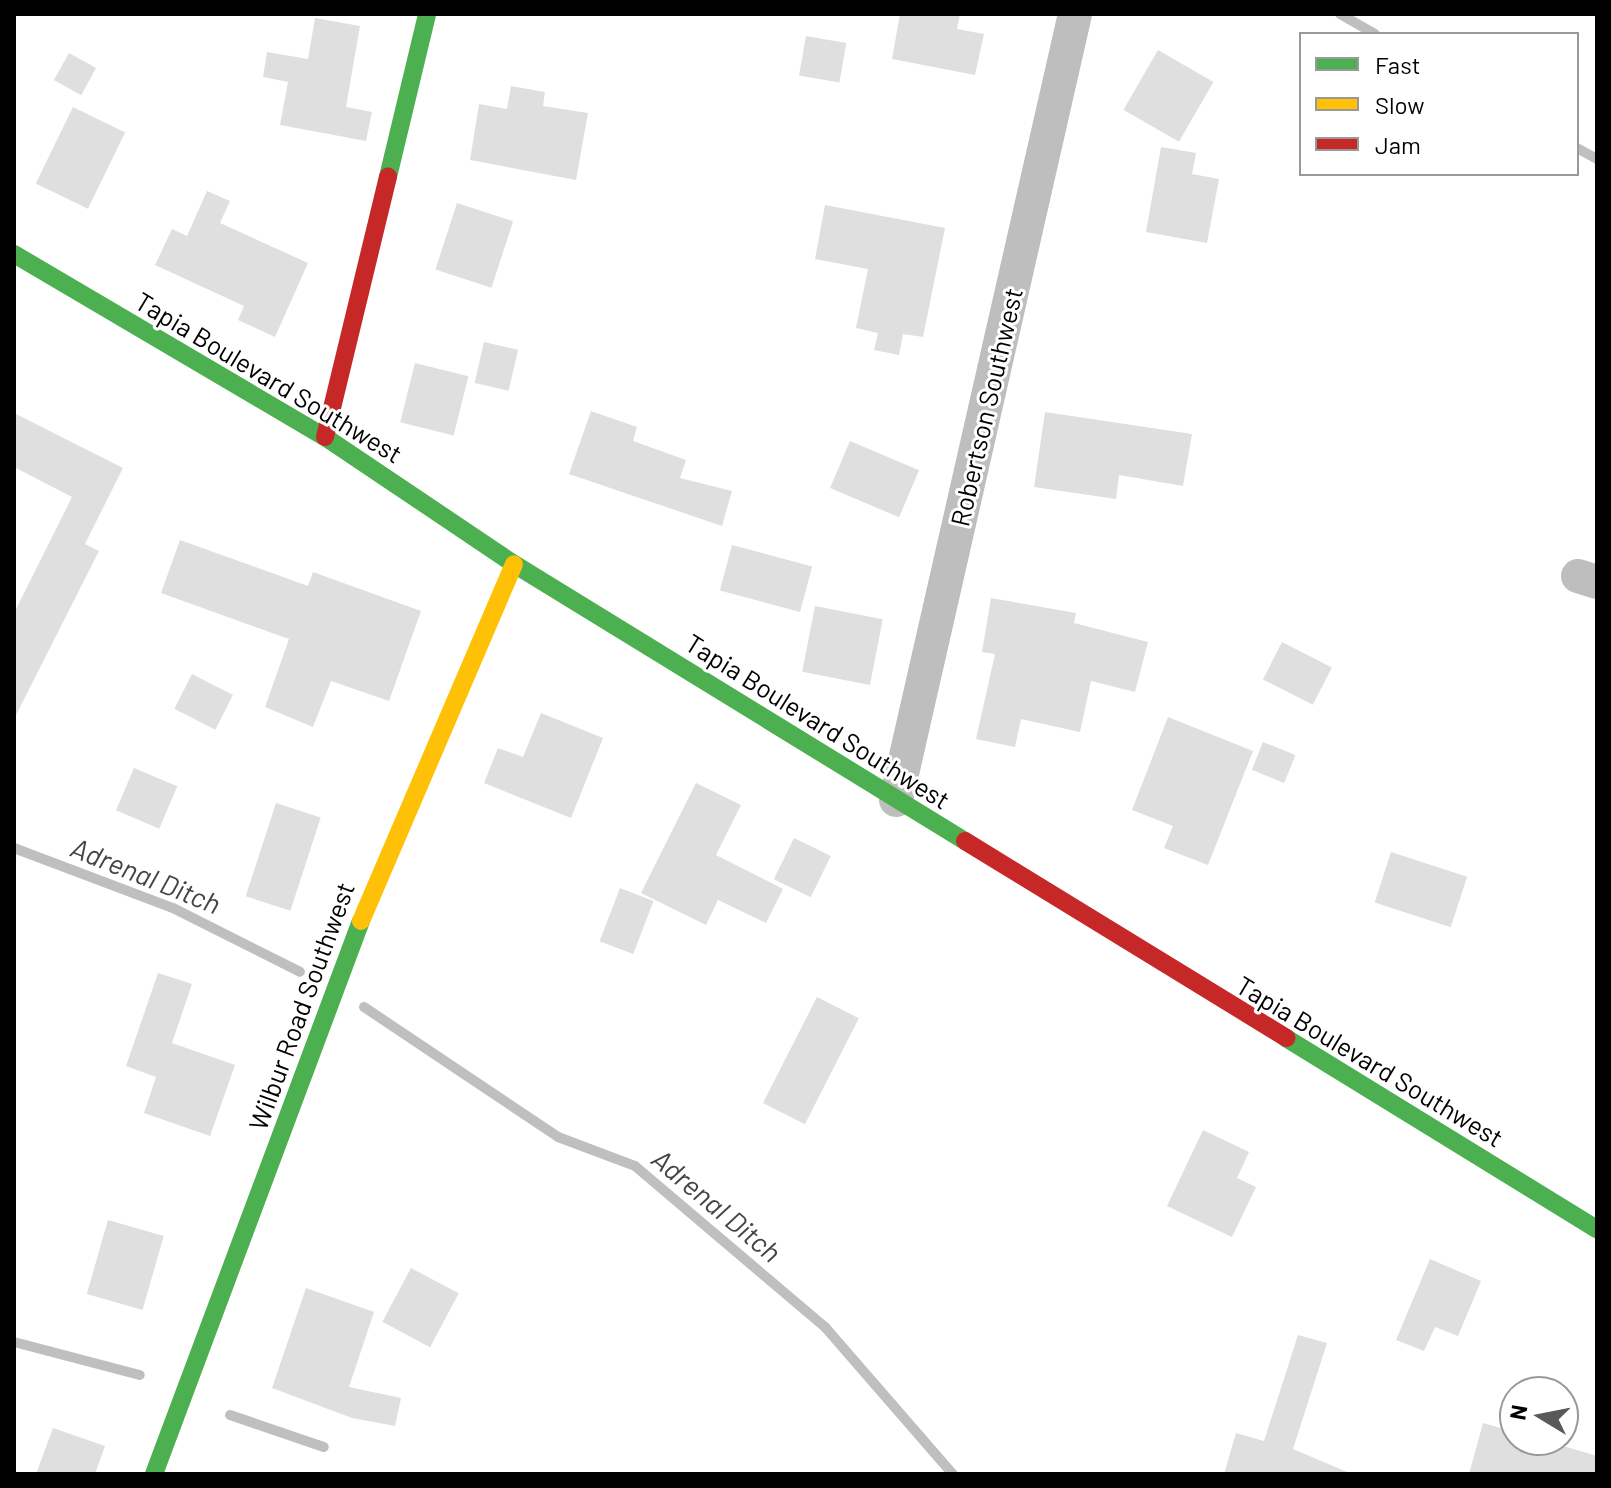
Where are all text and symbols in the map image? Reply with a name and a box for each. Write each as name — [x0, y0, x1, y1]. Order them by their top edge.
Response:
legend — [1299, 32, 1579, 176]
text: Fast — [1375, 50, 1420, 79]
text: Slow — [1375, 90, 1424, 119]
text: Jam — [1375, 130, 1421, 159]
street label: Tapia Boulevard Southwest — [130, 285, 408, 469]
street label: Robertson Southwest — [943, 285, 1029, 529]
street label: Tapia Boulevard Southwest — [680, 627, 956, 815]
water label: Adrenal Ditch — [66, 830, 226, 920]
street label: Wilbur Road Southwest — [242, 878, 360, 1134]
street label: Tapia Boulevard Southwest — [1231, 969, 1509, 1153]
water label: Adrenal Ditch — [646, 1141, 788, 1269]
north arrow — [1499, 1376, 1579, 1456]
text: N — [1503, 1403, 1531, 1422]

